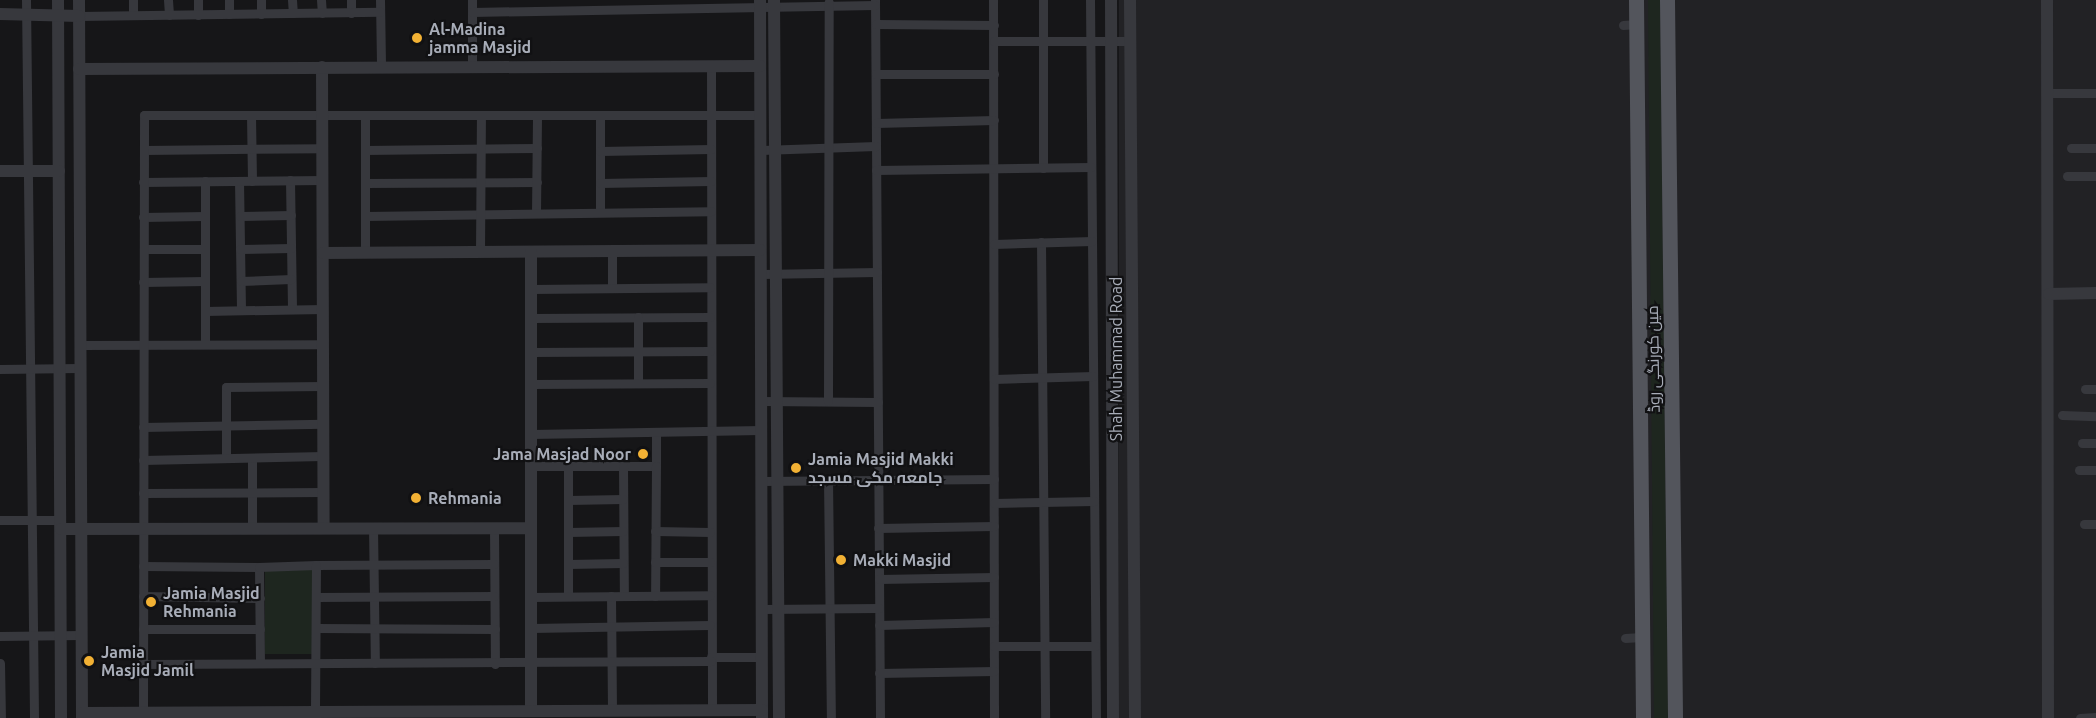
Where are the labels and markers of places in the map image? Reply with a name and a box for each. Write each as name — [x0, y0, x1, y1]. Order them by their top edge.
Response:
place label: Al-Madina jamma Masjid — [429, 19, 531, 57]
marker: Al-Madina jamma Masjid — [410, 31, 424, 45]
place label: Jama Masjad Noor — [493, 444, 631, 464]
marker: Jama Masjad Noor — [636, 447, 650, 461]
place label: Jamia Masjid Makki جامعہ مکی مسجد — [808, 449, 954, 487]
marker: Jamia Masjid Makki جامعہ مکی مسجد — [789, 461, 803, 475]
place label: Rehmania — [428, 488, 502, 508]
marker: Rehmania — [409, 491, 423, 505]
place label: Makki Masjid — [853, 550, 951, 570]
marker: Makki Masjid — [834, 553, 848, 567]
place label: Jamia Masjid Rehmania — [163, 583, 260, 621]
marker: Jamia Masjid Rehmania — [144, 595, 158, 609]
place label: Jamia Masjid Jamil — [101, 642, 194, 680]
marker: Jamia Masjid Jamil — [82, 654, 96, 668]

